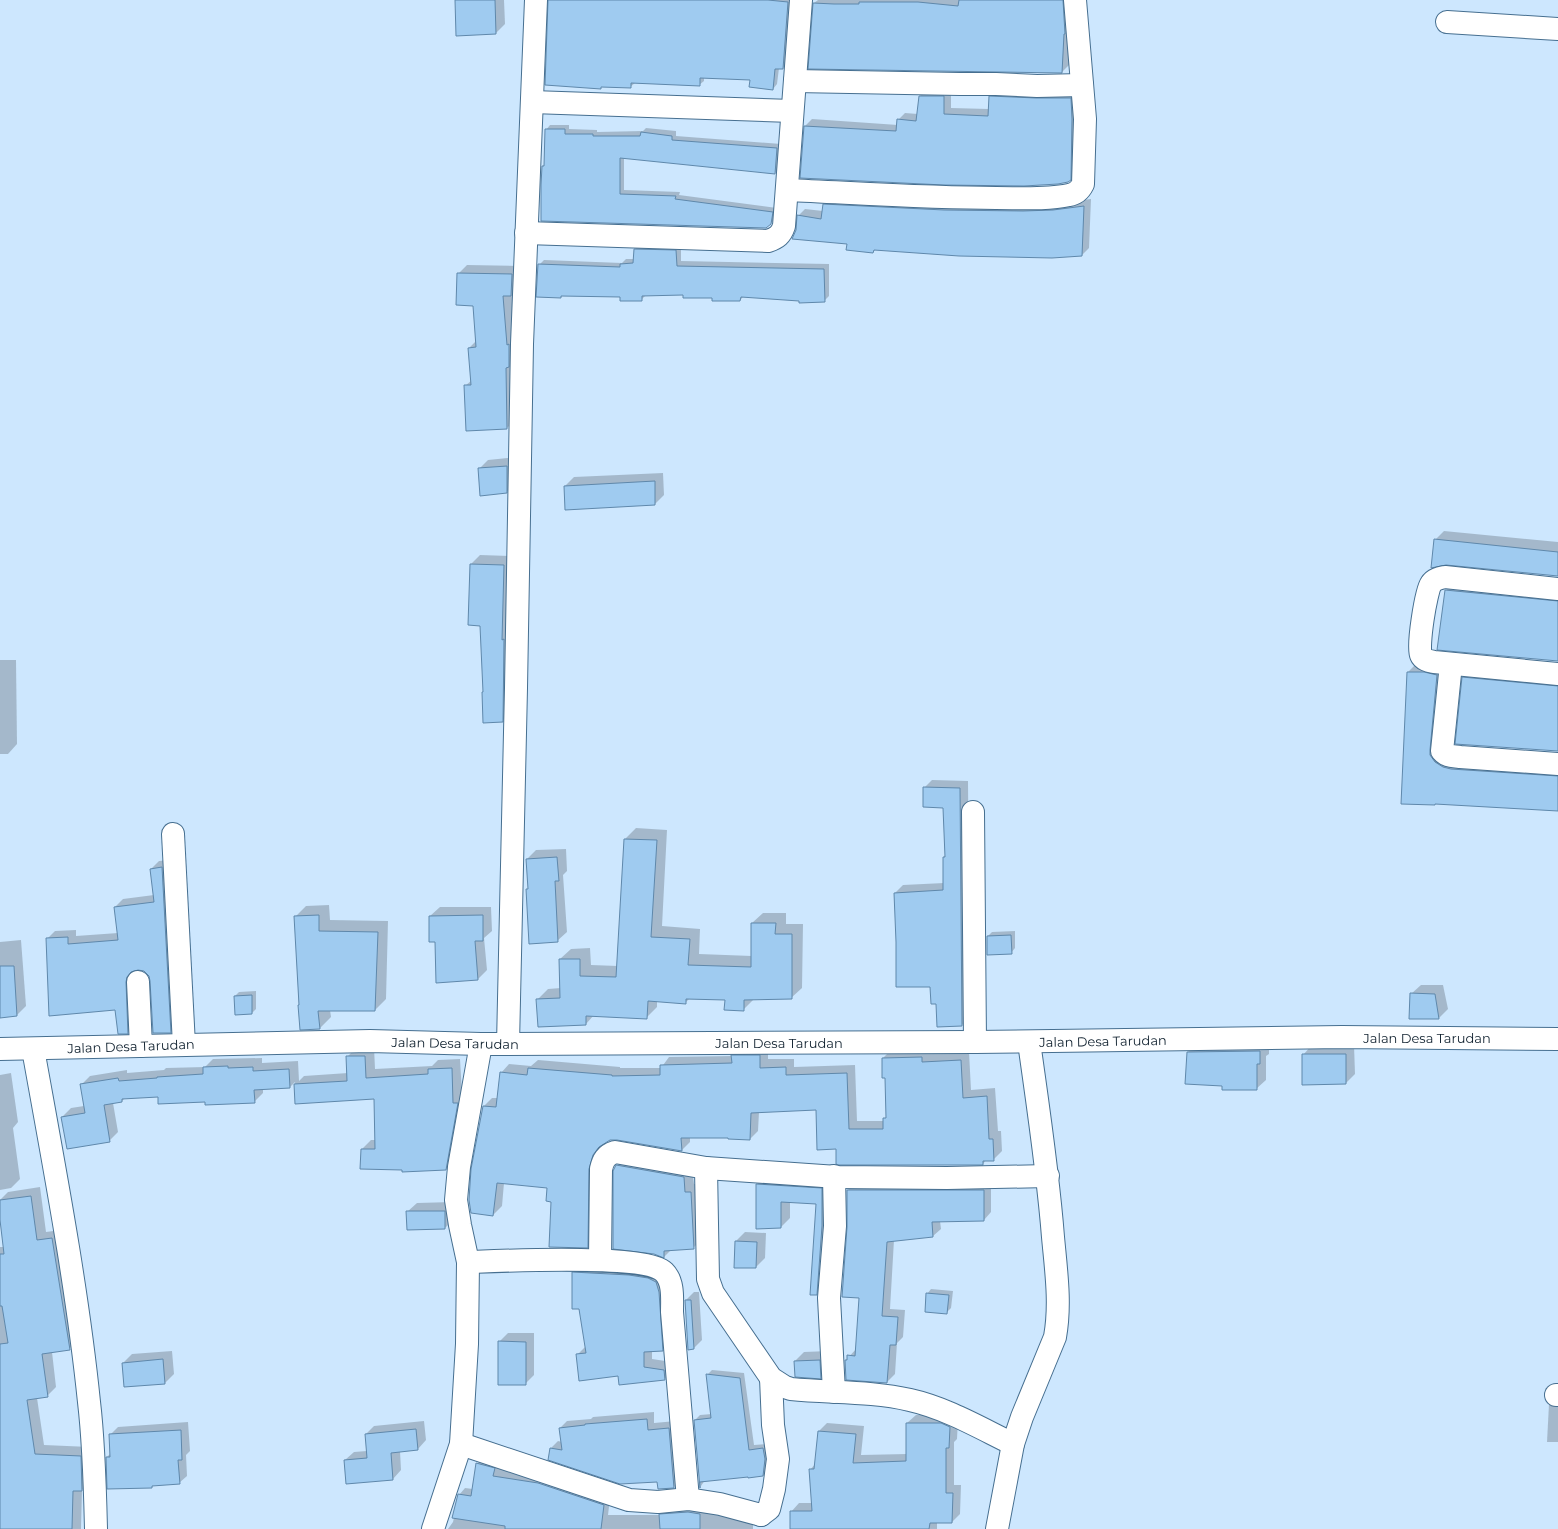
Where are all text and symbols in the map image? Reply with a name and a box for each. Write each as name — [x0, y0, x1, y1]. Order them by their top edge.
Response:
street label: Jalan Desa Tarudan — [1362, 1030, 1491, 1046]
street label: Jalan Desa Tarudan — [1038, 1032, 1167, 1050]
street label: Jalan Desa Tarudan — [390, 1034, 519, 1052]
street label: Jalan Desa Tarudan — [714, 1035, 843, 1051]
street label: Jalan Desa Tarudan — [66, 1036, 195, 1056]

